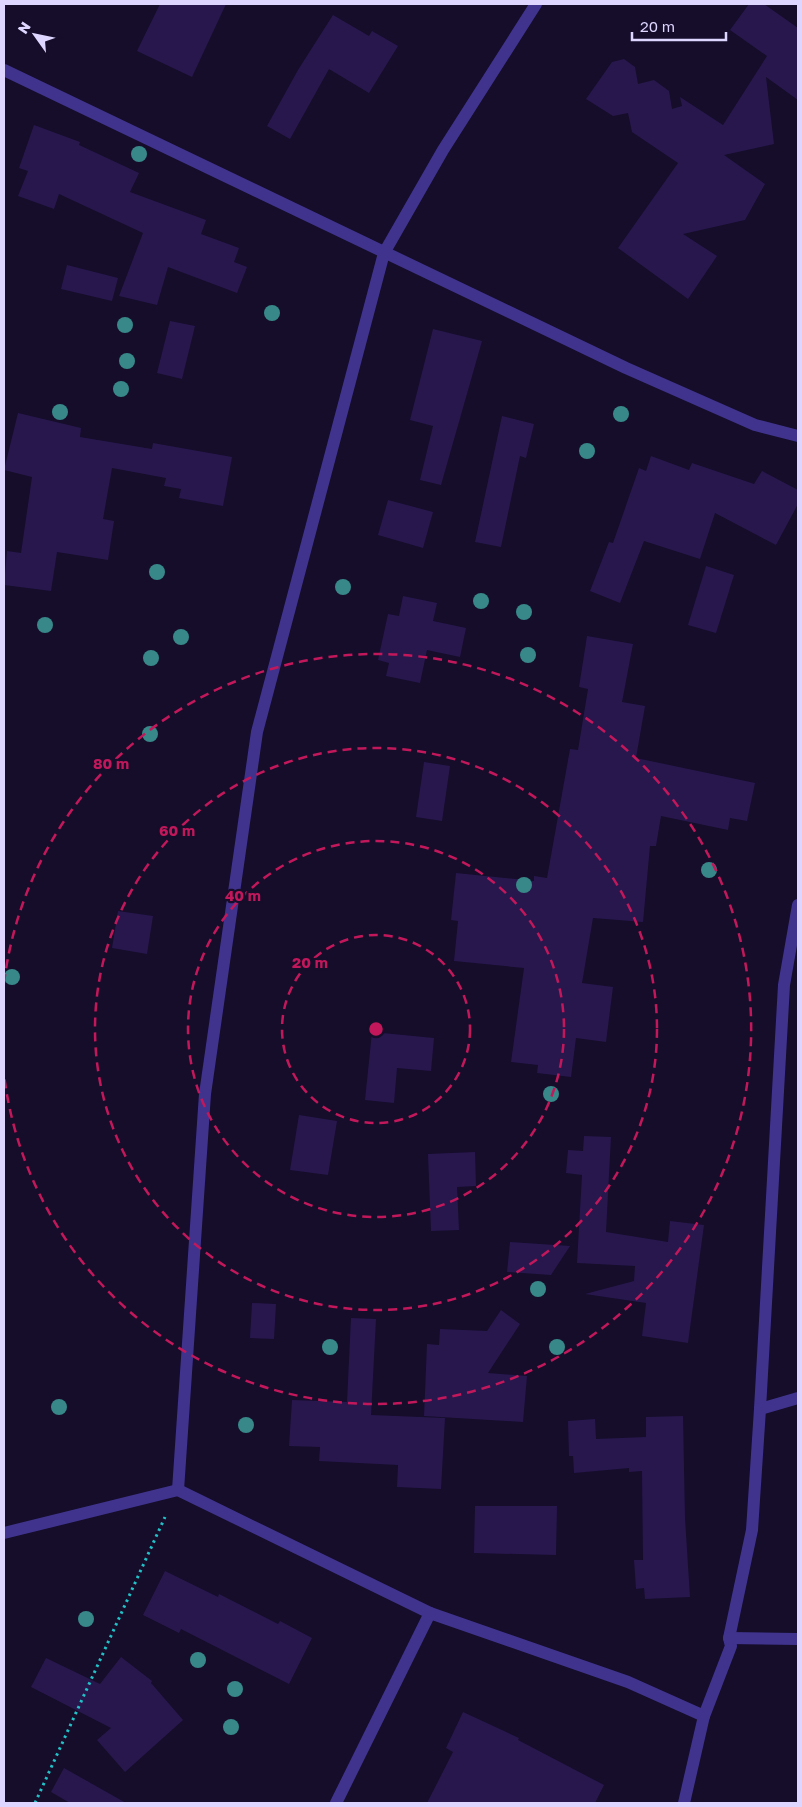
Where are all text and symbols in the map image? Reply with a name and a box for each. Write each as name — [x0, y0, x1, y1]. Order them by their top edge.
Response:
north arrow — [10, 10, 60, 60]
scale bar — [632, 10, 726, 42]
text: 20 m — [640, 17, 675, 35]
text: N — [14, 19, 34, 37]
text: 80 m — [93, 754, 129, 772]
text: 60 m — [159, 821, 195, 839]
text: 40 m — [225, 886, 261, 904]
text: 20 m — [292, 953, 328, 971]
centre of rings — [367, 1020, 385, 1038]

